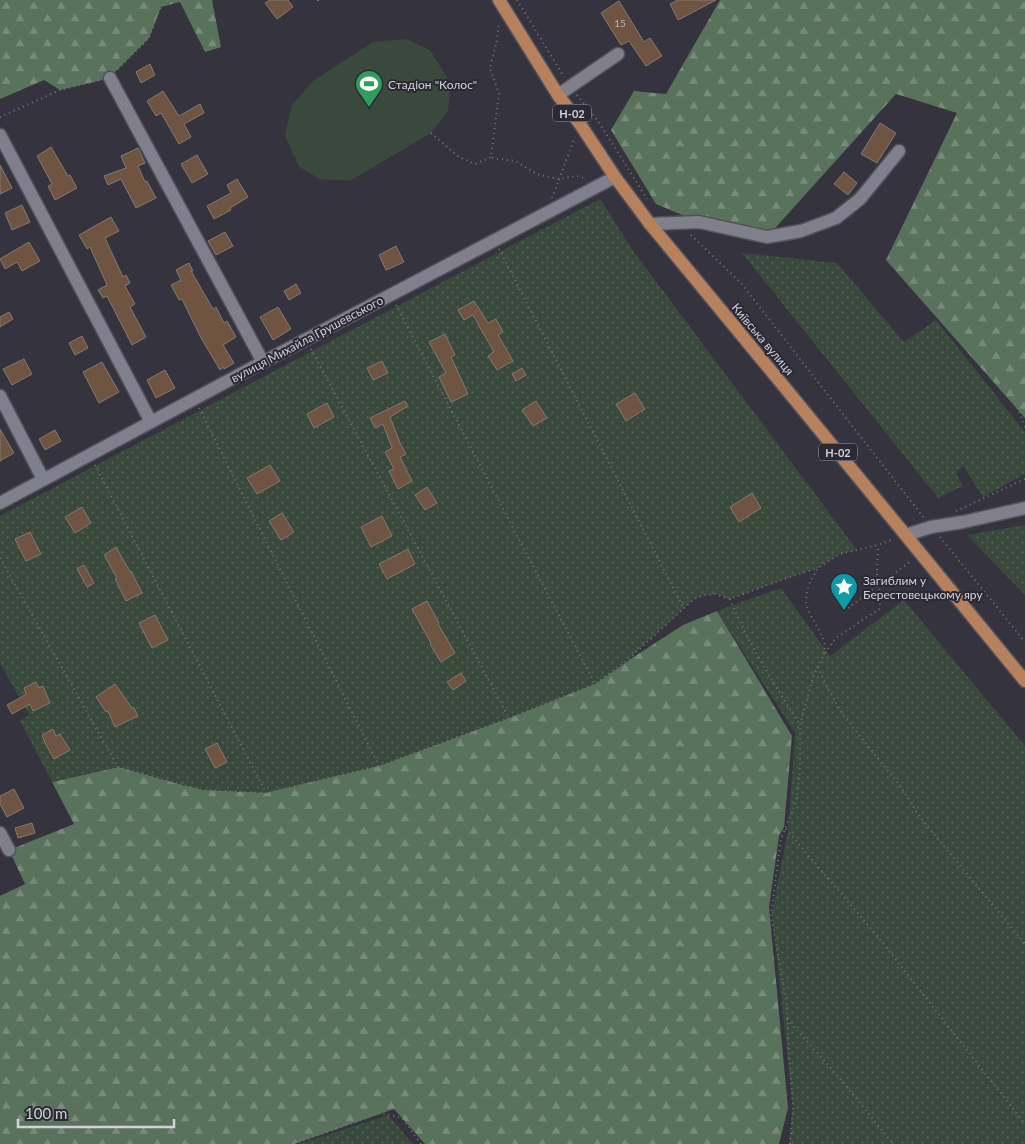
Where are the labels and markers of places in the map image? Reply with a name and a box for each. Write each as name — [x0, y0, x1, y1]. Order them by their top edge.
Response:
sports icon: Стадіон "Колос" — [354, 69, 384, 108]
place label: Стадіон "Колос" — [388, 77, 477, 92]
place icon: Загиблим у Берестовецькому яру — [829, 572, 859, 611]
place label: Загиблим у Берестовецькому яру — [863, 573, 983, 602]

